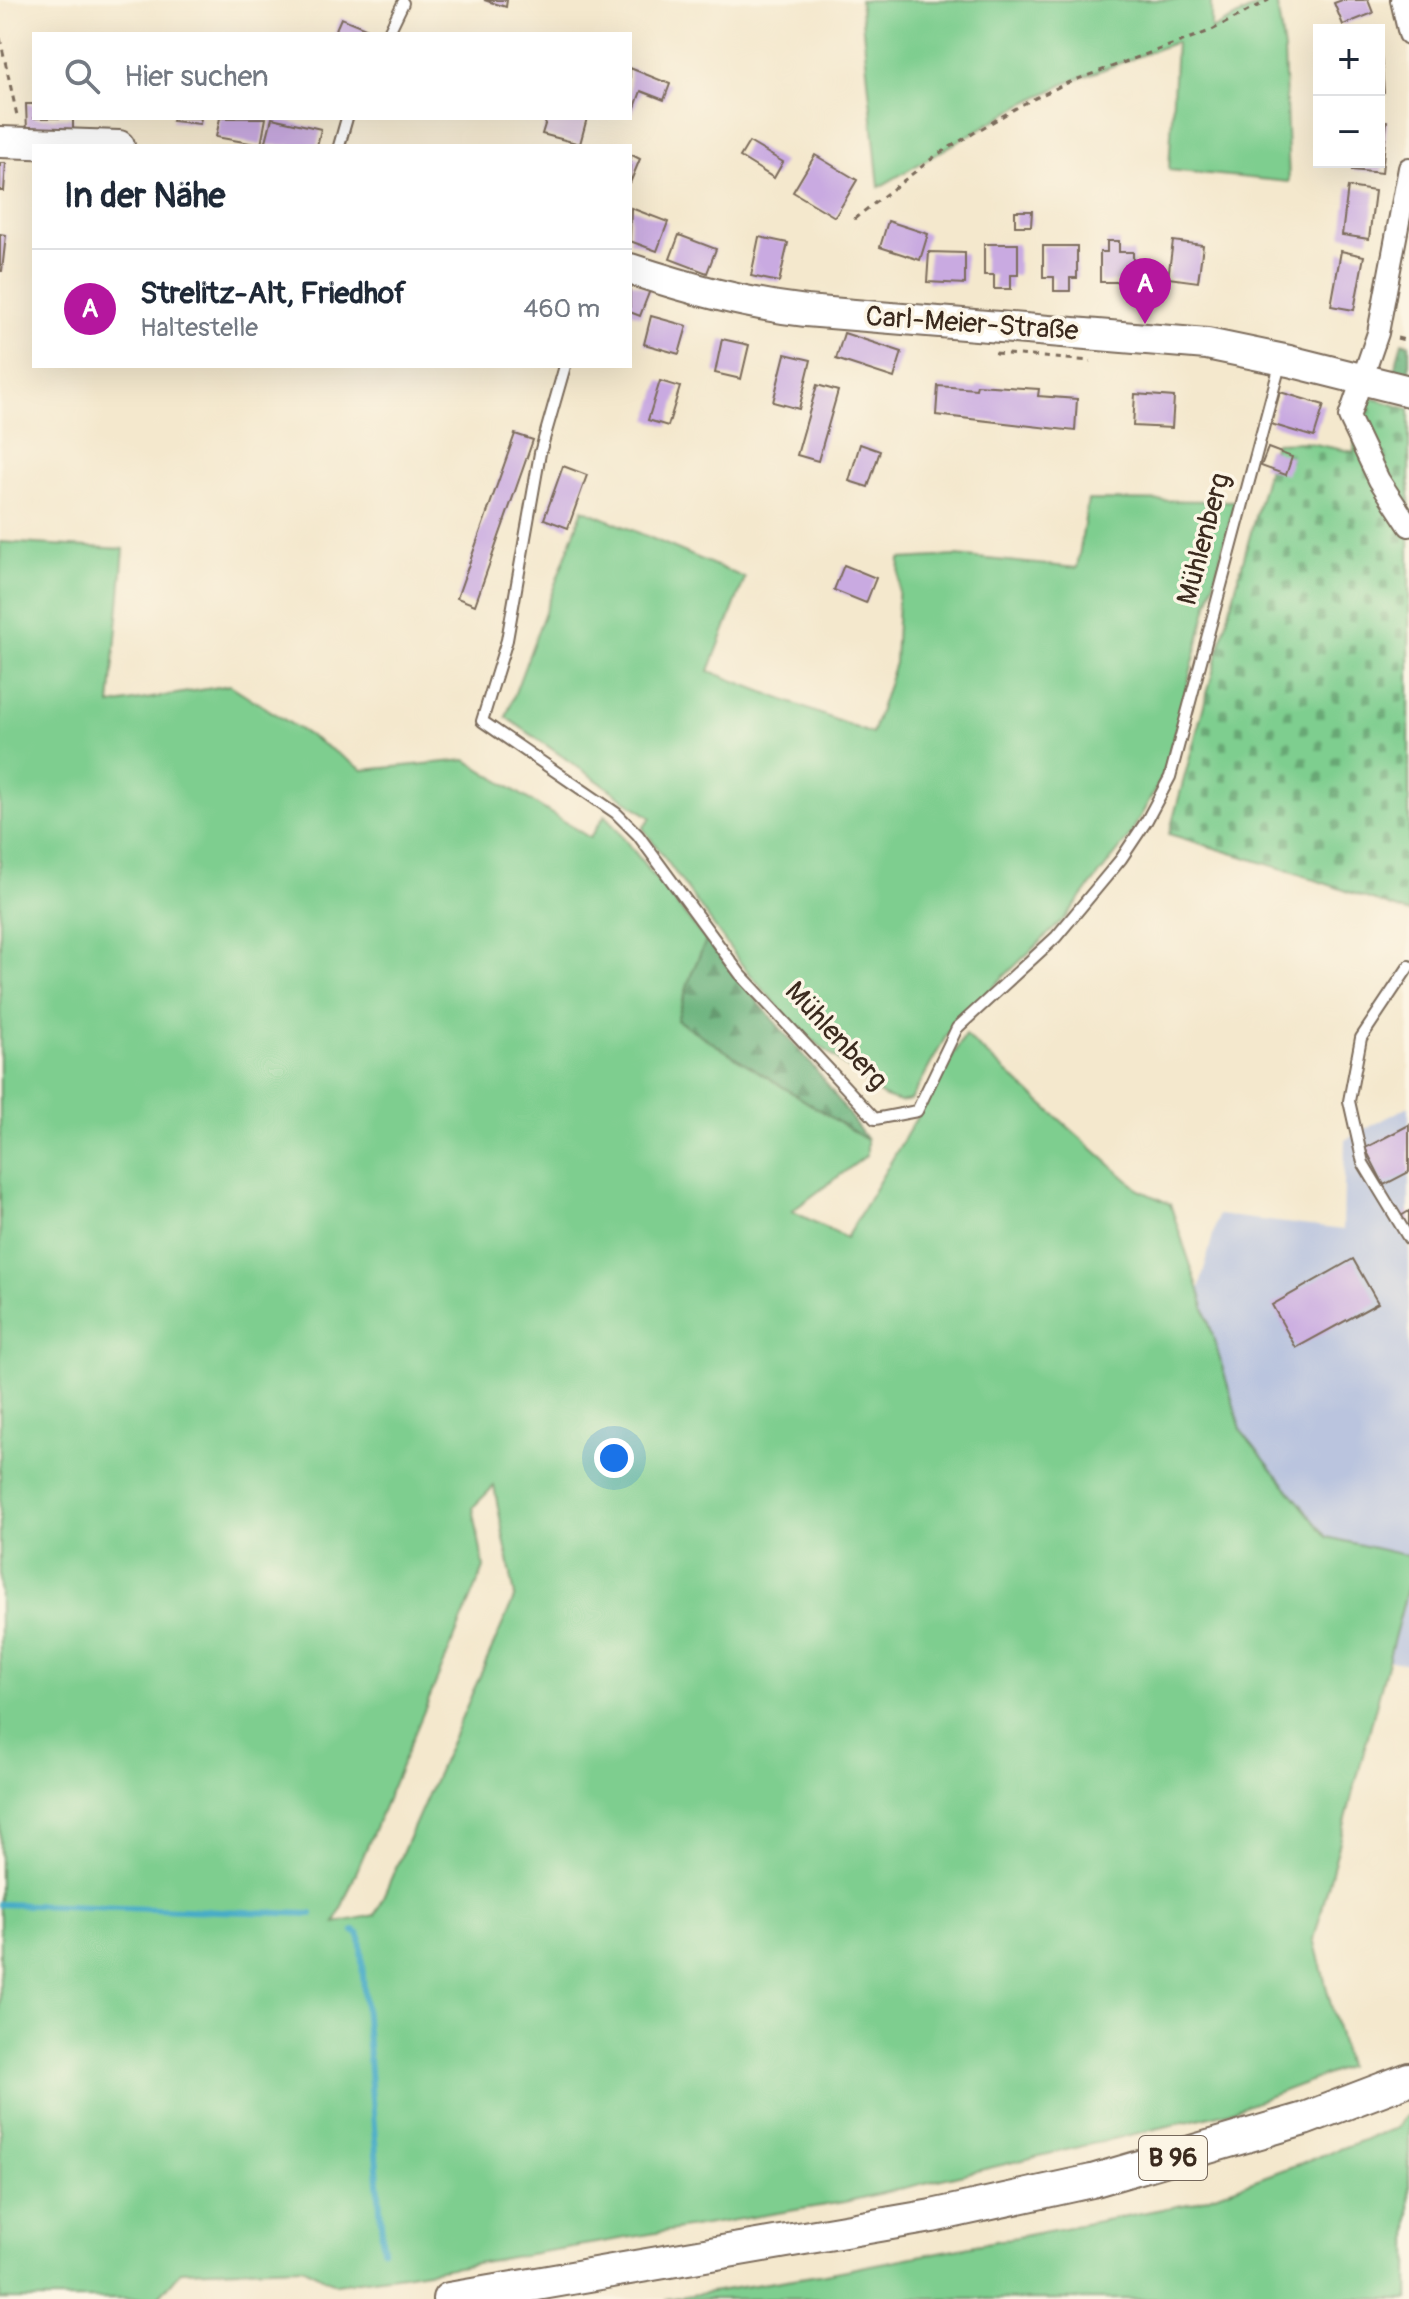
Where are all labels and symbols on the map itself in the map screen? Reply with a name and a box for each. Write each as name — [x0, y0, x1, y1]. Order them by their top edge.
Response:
pin: A — [1119, 258, 1171, 324]
street label: Carl-Meier-Straße — [864, 299, 1080, 349]
street label: Mühlenberg — [1170, 469, 1238, 609]
street label: Mühlenberg — [777, 975, 895, 1097]
your location — [594, 1438, 634, 1478]
road number: B 96 — [1139, 2136, 1207, 2180]

